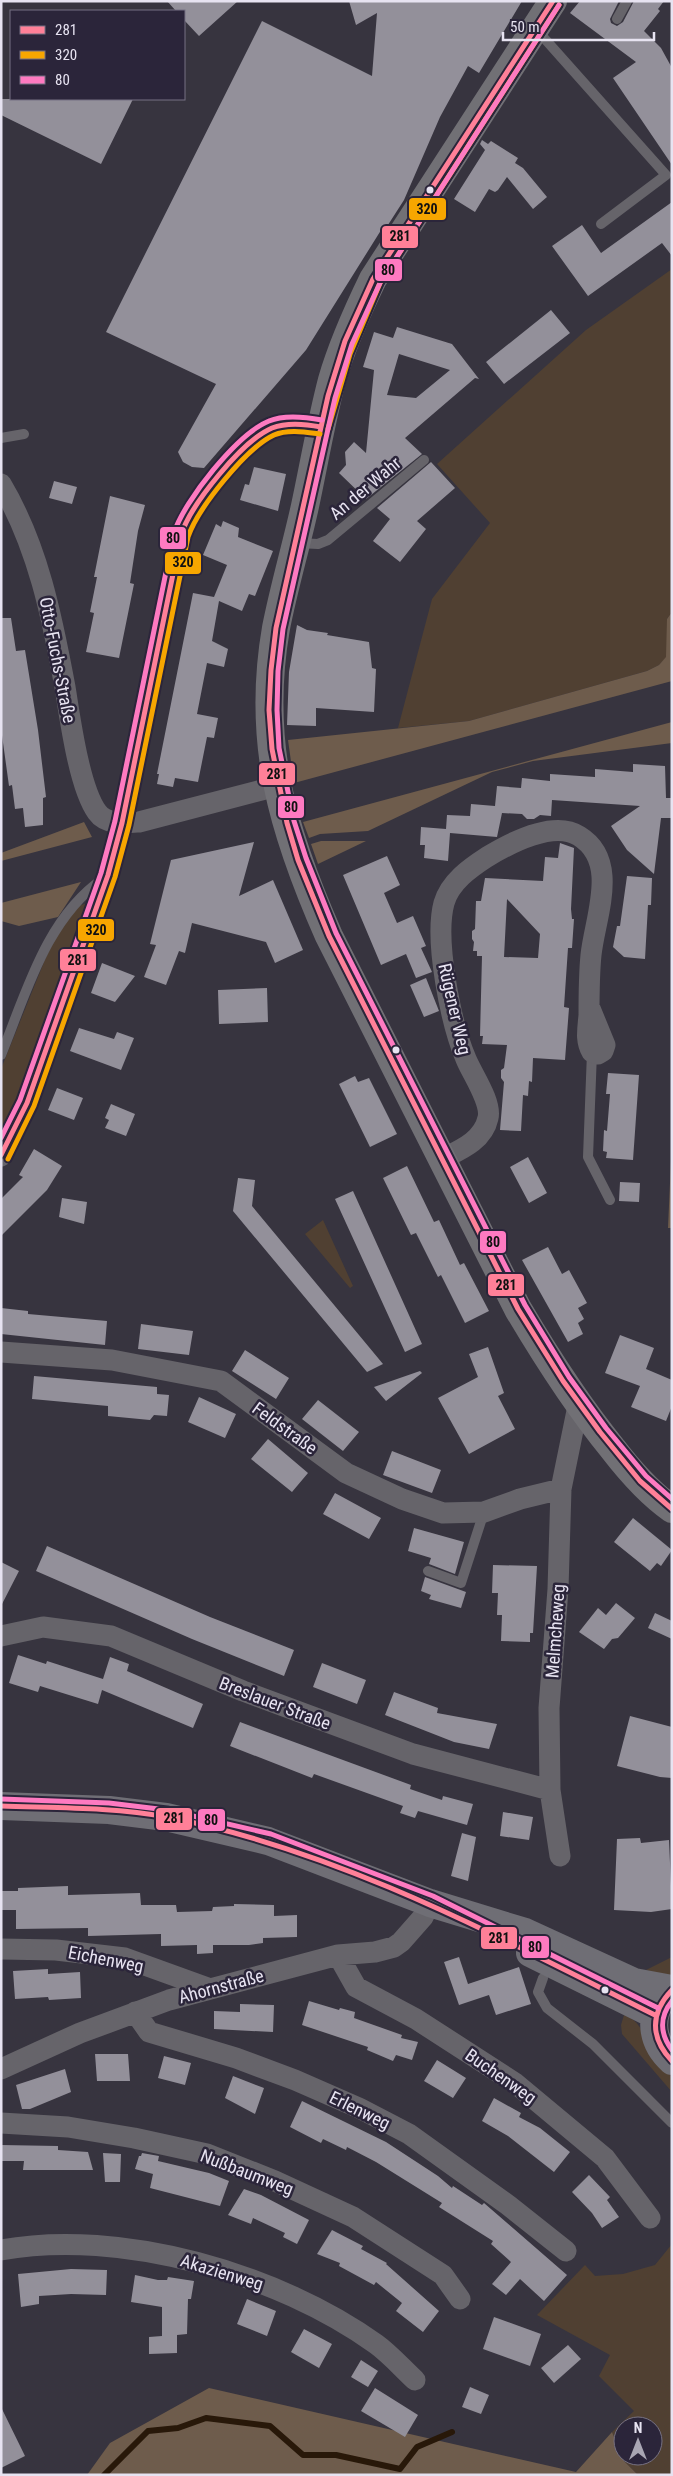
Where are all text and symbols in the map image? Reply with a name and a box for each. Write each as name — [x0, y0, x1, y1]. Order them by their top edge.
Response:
legend — [10, 10, 185, 100]
scale bar — [503, 10, 654, 42]
text: 50 m — [510, 18, 540, 36]
text: 281 — [55, 21, 77, 39]
text: 320 — [55, 46, 77, 64]
text: 80 — [55, 71, 70, 89]
unlabelled marker — [425, 185, 435, 195]
line badge: 320 — [408, 197, 447, 221]
text: 320 — [416, 201, 438, 217]
line badge: 281 — [381, 225, 419, 249]
text: 281 — [389, 228, 411, 244]
line badge: 80 — [374, 258, 403, 282]
text: 80 — [381, 262, 395, 278]
street label: An der Wahr — [325, 452, 405, 524]
line badge: 80 — [159, 526, 187, 550]
text: 80 — [166, 530, 180, 546]
line badge: 320 — [164, 551, 202, 575]
text: 320 — [172, 554, 194, 570]
street label: Otto-Fuchs-Straße — [35, 595, 81, 725]
line badge: 281 — [258, 762, 296, 786]
text: 281 — [266, 766, 288, 782]
line badge: 80 — [277, 795, 305, 819]
text: 80 — [284, 799, 298, 815]
line badge: 320 — [77, 918, 115, 942]
text: 320 — [85, 922, 107, 938]
line badge: 281 — [59, 948, 97, 972]
text: 281 — [67, 952, 89, 968]
street label: Rügener Weg — [434, 961, 476, 1057]
unlabelled marker — [391, 1045, 401, 1055]
line badge: 80 — [479, 1230, 507, 1254]
text: 80 — [486, 1234, 500, 1250]
line badge: 281 — [487, 1273, 525, 1297]
text: 281 — [495, 1277, 517, 1293]
street label: Feldstraße — [248, 1397, 322, 1459]
street label: Melmcheweg — [541, 1583, 569, 1679]
street label: Breslauer Straße — [216, 1672, 334, 1734]
line badge: 281 — [155, 1807, 193, 1831]
line badge: 80 — [197, 1808, 226, 1832]
text: 281 — [163, 1810, 185, 1826]
text: 80 — [204, 1812, 218, 1828]
line badge: 281 — [480, 1926, 518, 1950]
text: 281 — [488, 1930, 510, 1946]
line badge: 80 — [521, 1935, 550, 1959]
text: 80 — [528, 1939, 542, 1955]
street label: Eichenweg — [67, 1941, 145, 1977]
street label: Ahornstraße — [176, 1965, 266, 2007]
unlabelled marker — [600, 1985, 610, 1995]
street label: Buchenweg — [462, 2044, 540, 2108]
street label: Erlenweg — [326, 2086, 394, 2134]
street label: Nußbaumweg — [197, 2145, 297, 2199]
street label: Akazienweg — [178, 2249, 266, 2295]
north arrow — [613, 2416, 663, 2466]
text: N — [634, 2420, 642, 2436]

